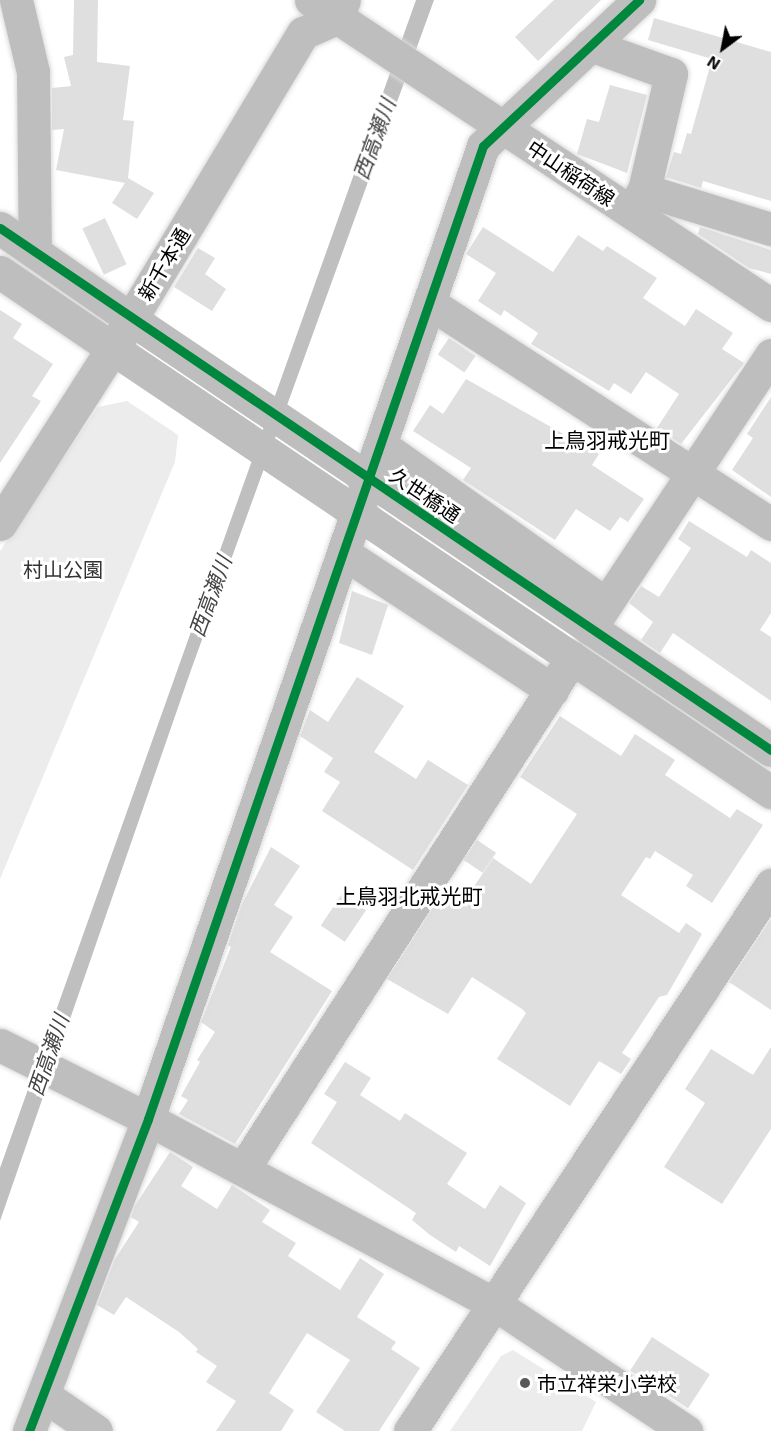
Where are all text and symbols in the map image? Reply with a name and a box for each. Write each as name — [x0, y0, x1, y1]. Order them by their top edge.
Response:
north arrow — [693, 18, 753, 78]
text: N — [703, 53, 723, 75]
water label: 西高瀬川 — [348, 95, 400, 183]
street label: 中山稲荷線 — [523, 135, 619, 211]
street label: 新千本通 — [133, 224, 195, 304]
district label: 上鳥羽戒光町 — [544, 427, 670, 453]
street label: 久世橋通 — [385, 463, 465, 527]
water label: 西高瀬川 — [184, 552, 236, 640]
park label: 村山公園 — [23, 557, 103, 581]
district label: 上鳥羽北戒光町 — [336, 883, 482, 909]
water label: 西高瀬川 — [22, 1011, 74, 1099]
place label: 市立祥栄小学校 — [537, 1371, 677, 1395]
marker: 市立祥栄小学校 — [518, 1376, 532, 1390]

